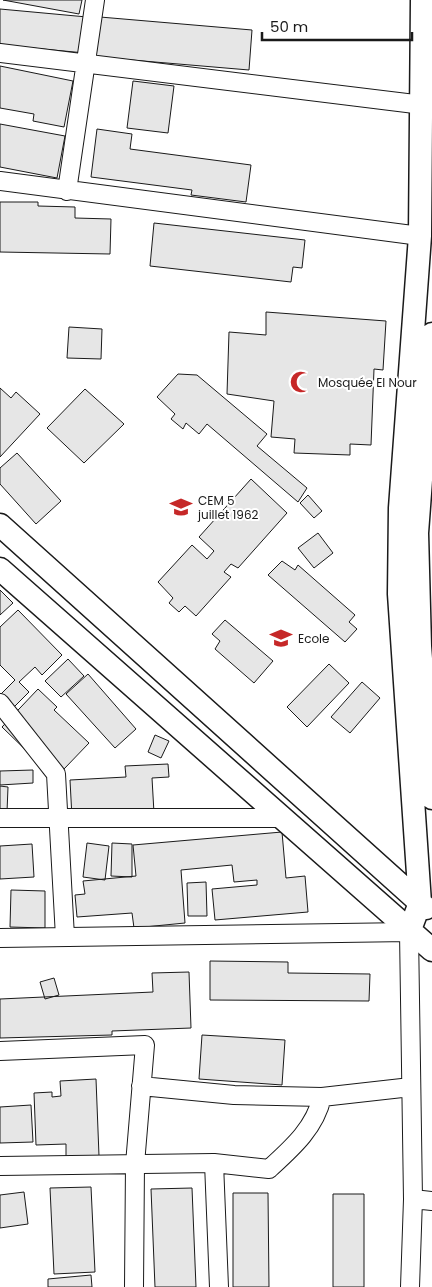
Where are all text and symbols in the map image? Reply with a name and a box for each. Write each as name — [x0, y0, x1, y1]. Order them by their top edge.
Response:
scale bar — [262, 10, 412, 42]
text: 50 m — [270, 16, 308, 37]
mosque icon: Mosquée El Nour — [288, 369, 314, 395]
place label: Mosquée El Nour — [318, 374, 417, 391]
place label: CEM 5 juillet 1962 — [197, 492, 259, 523]
school or university icon: CEM 5 juillet 1962 — [168, 494, 194, 520]
school or university icon: Ecole — [268, 625, 294, 651]
place label: Ecole — [298, 630, 330, 647]

